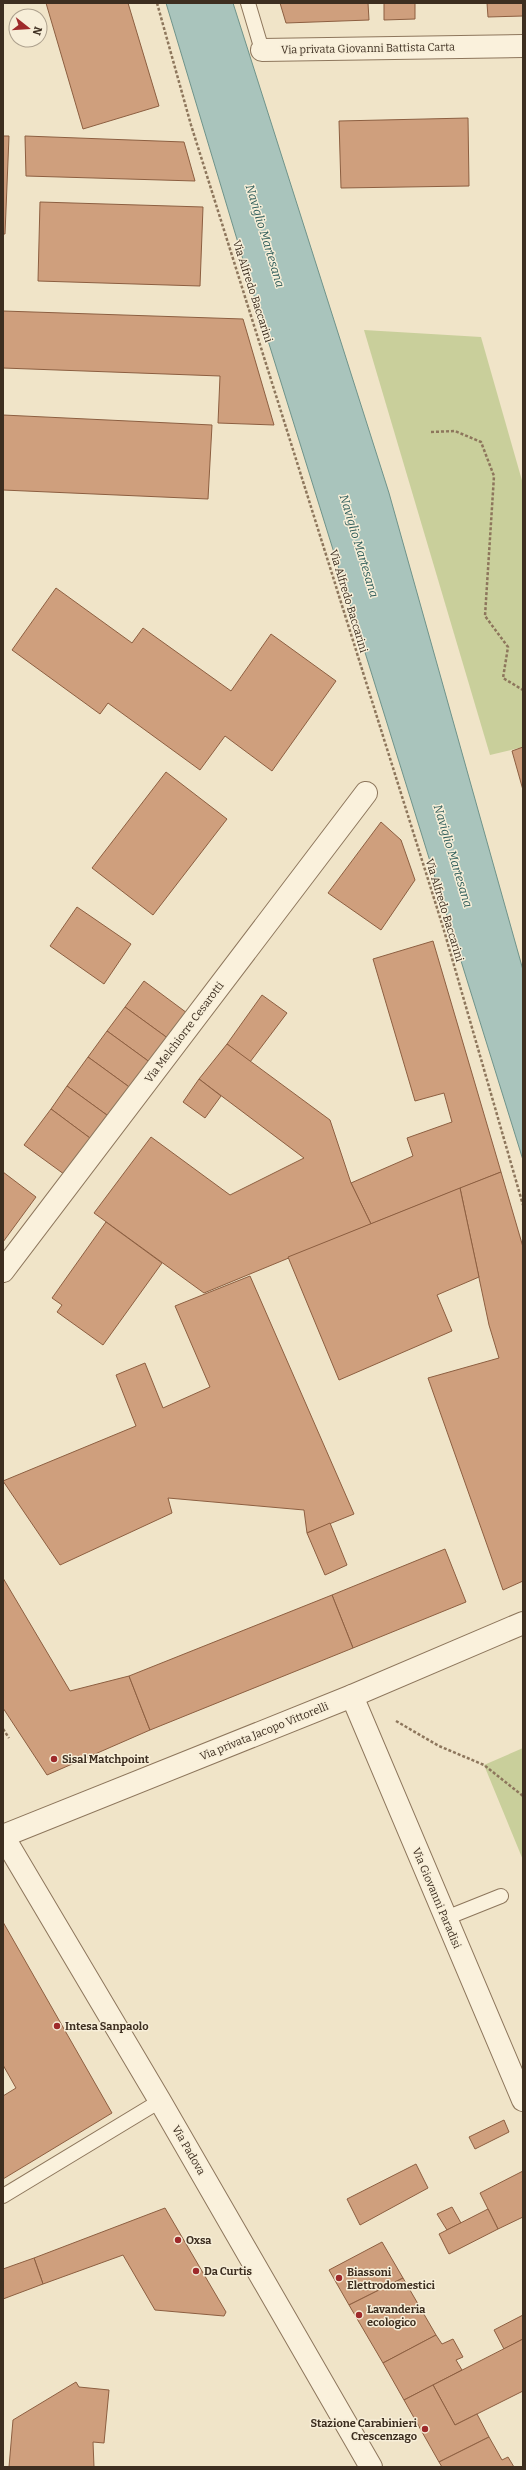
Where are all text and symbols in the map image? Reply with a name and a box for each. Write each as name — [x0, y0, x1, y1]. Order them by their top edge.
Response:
north arrow — [8, 8, 48, 48]
text: N — [29, 25, 45, 37]
street label: Via privata Giovanni Battista Carta — [281, 40, 455, 57]
water label: Naviglio Martesana — [243, 183, 287, 289]
street label: Via Alfredo Baccarini — [230, 238, 275, 345]
water label: Naviglio Martesana — [337, 493, 381, 599]
street label: Via Alfredo Baccarini — [327, 548, 371, 655]
water label: Naviglio Martesana — [431, 803, 475, 909]
street label: Via Alfredo Baccarini — [423, 857, 467, 964]
street label: Via Melchiorre Cesarotti — [142, 979, 227, 1085]
street label: Via privata Jacopo Vittorelli — [198, 1699, 331, 1763]
place label: Sisal Matchpoint — [62, 1753, 150, 1766]
marker: Sisal Matchpoint — [49, 1754, 59, 1764]
street label: Via Giovanni Paradisi — [409, 1846, 464, 1951]
place label: Intesa Sanpaolo — [65, 2020, 149, 2033]
marker: Intesa Sanpaolo — [52, 2021, 62, 2031]
street label: Via Padova — [169, 2123, 208, 2177]
place label: Oxsa — [186, 2234, 212, 2247]
marker: Oxsa — [173, 2235, 183, 2245]
place label: Da Curtis — [204, 2265, 252, 2278]
marker: Da Curtis — [191, 2266, 201, 2276]
place label: Biassoni Elettrodomestici — [347, 2266, 436, 2292]
marker: Biassoni Elettrodomestici — [334, 2273, 344, 2283]
place label: Lavanderia ecologico — [367, 2303, 426, 2329]
marker: Lavanderia ecologico — [354, 2310, 364, 2320]
place label: Stazione Carabinieri Crescenzago — [310, 2417, 417, 2443]
marker: Stazione Carabinieri Crescenzago — [420, 2424, 430, 2434]

